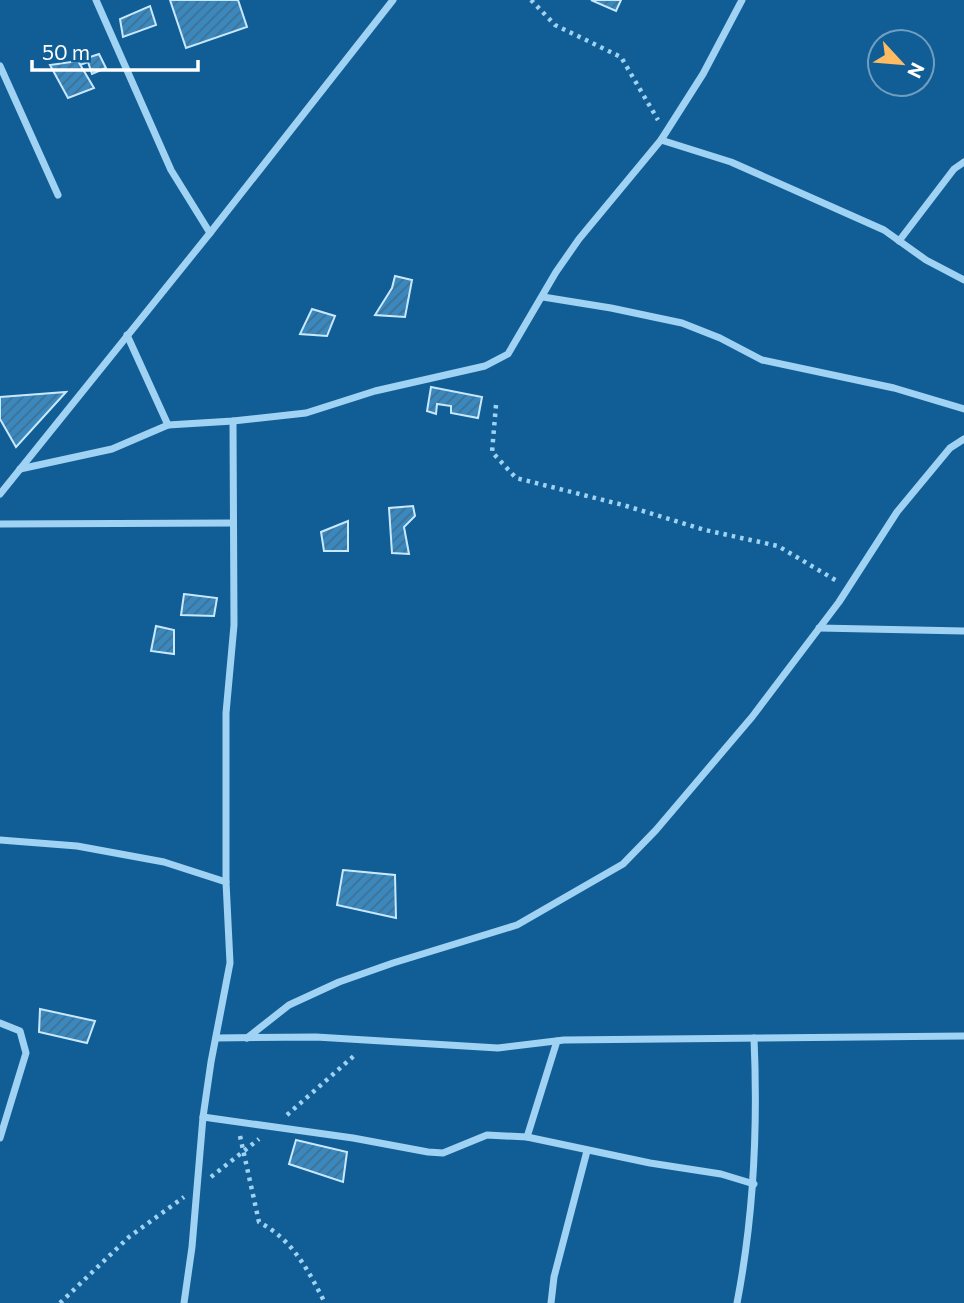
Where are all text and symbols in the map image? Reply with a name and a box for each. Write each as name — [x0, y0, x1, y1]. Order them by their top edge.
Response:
scale bar — [32, 28, 198, 72]
north arrow — [866, 28, 936, 98]
text: 50 m — [42, 39, 90, 64]
text: N — [903, 59, 930, 82]

